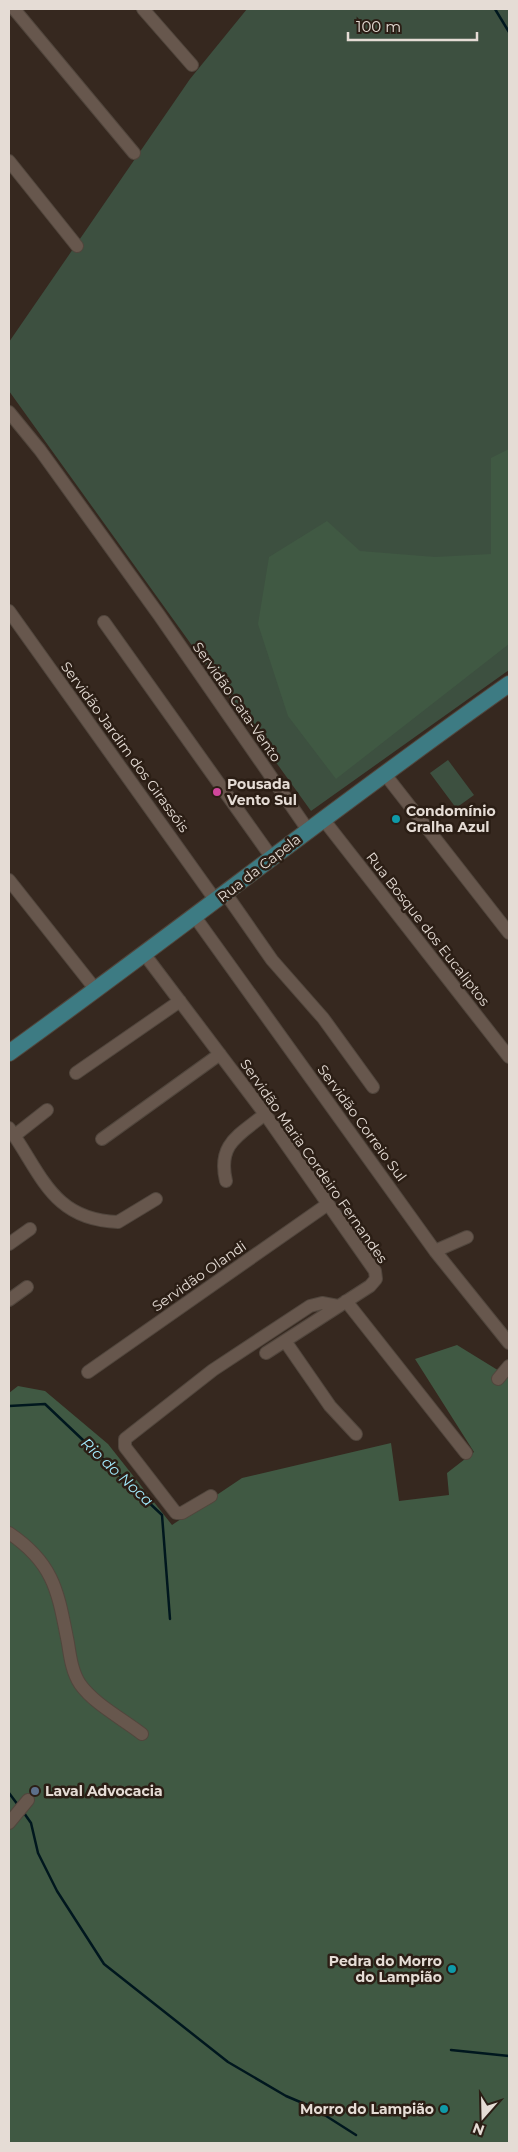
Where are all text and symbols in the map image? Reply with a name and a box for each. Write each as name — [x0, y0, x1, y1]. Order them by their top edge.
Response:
scale bar — [348, 10, 477, 42]
text: 100 m — [356, 17, 401, 36]
street label: Servidão Cata-Vento — [189, 639, 285, 766]
street label: Servidão Jardim dos Girassóis — [57, 658, 193, 836]
place label: Pousada Vento Sul — [226, 775, 297, 809]
marker: Pousada Vento Sul — [211, 786, 223, 798]
place label: Condomínio Gralha Azul — [406, 802, 496, 836]
marker: Condomínio Gralha Azul — [390, 813, 402, 825]
street label: Rua da Capela — [214, 830, 304, 906]
street label: Rua Bosque dos Eucaliptos — [362, 848, 494, 1010]
street label: Servidão Maria Cordeiro Fernandes — [236, 1055, 392, 1267]
street label: Servidão Correio Sul — [314, 1061, 410, 1185]
street label: Servidão Olandi — [148, 1237, 250, 1315]
water label: Rio do Noca — [77, 1433, 157, 1510]
place label: Laval Advocacia — [45, 1782, 163, 1800]
marker: Laval Advocacia — [29, 1785, 41, 1797]
place label: Pedra do Morro do Lampião — [329, 1952, 442, 1986]
marker: Pedra do Morro do Lampião — [446, 1963, 458, 1975]
north arrow — [458, 2092, 508, 2142]
place label: Morro do Lampião — [300, 2100, 434, 2118]
marker: Morro do Lampião — [438, 2103, 450, 2115]
text: N — [470, 2119, 487, 2140]

